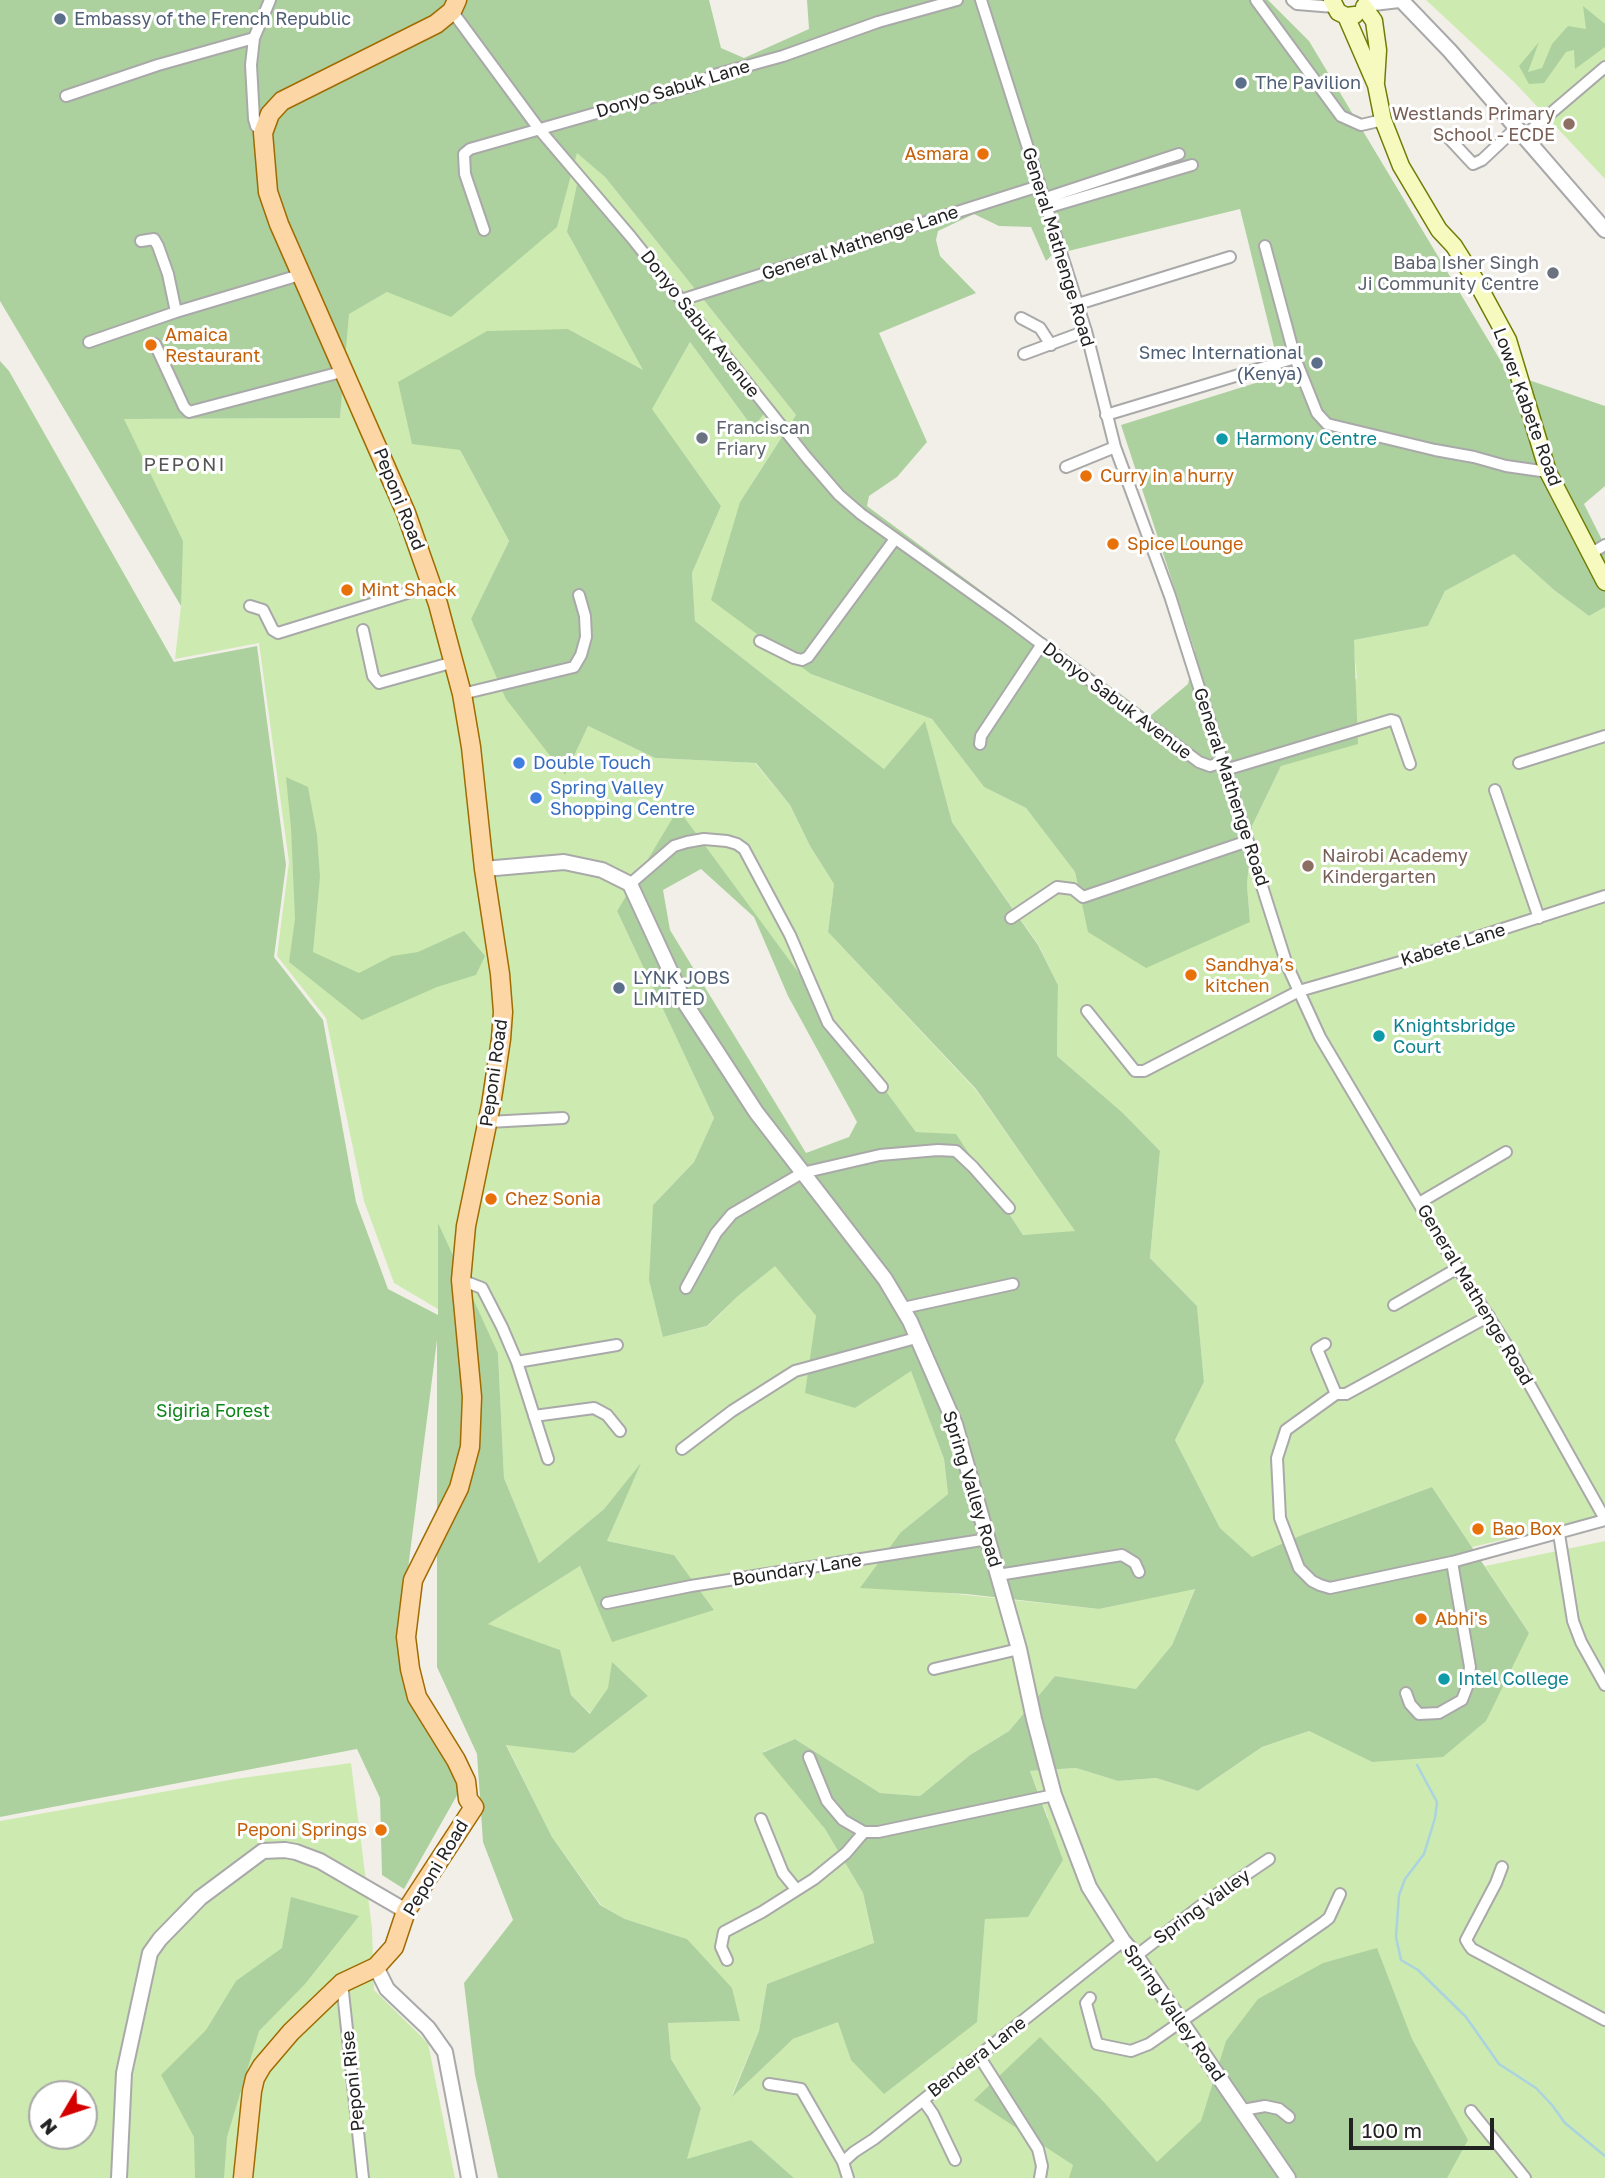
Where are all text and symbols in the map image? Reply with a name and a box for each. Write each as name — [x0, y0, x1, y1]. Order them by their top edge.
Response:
place label: Embassy of the French Republic — [74, 8, 351, 30]
marker: Embassy of the French Republic — [52, 11, 68, 27]
street label: Donyo Sabuk Lane — [594, 55, 752, 123]
place label: The Pavilion — [1255, 72, 1361, 94]
marker: The Pavilion — [1233, 75, 1249, 91]
place label: Westlands Primary School - ECDE — [1392, 103, 1555, 146]
marker: Westlands Primary School - ECDE — [1561, 116, 1577, 132]
place label: Asmara — [904, 143, 969, 165]
street label: General Mathenge Road — [1017, 145, 1099, 349]
marker: Asmara — [975, 146, 991, 162]
street label: General Mathenge Lane — [759, 201, 961, 285]
street label: Donyo Sabuk Avenue — [636, 246, 764, 402]
place label: Baba Isher Singh Ji Community Centre — [1358, 252, 1539, 294]
marker: Baba Isher Singh Ji Community Centre — [1545, 265, 1561, 281]
place label: Amaica Restaurant — [165, 324, 260, 366]
street label: Lower Kabete Road — [1488, 325, 1566, 489]
marker: Amaica Restaurant — [143, 337, 159, 353]
place label: Smec International (Kenya) — [1139, 342, 1303, 384]
marker: Smec International (Kenya) — [1309, 355, 1325, 371]
place label: Franciscan Friary — [716, 417, 810, 460]
place label: Harmony Centre — [1236, 428, 1377, 450]
marker: Franciscan Friary — [694, 430, 710, 446]
marker: Harmony Centre — [1214, 431, 1230, 447]
street label: Peponi Road — [369, 445, 429, 553]
district label: PEPONI — [144, 454, 226, 476]
place label: Curry in a hurry — [1100, 465, 1234, 487]
marker: Curry in a hurry — [1078, 468, 1094, 484]
place label: Spice Lounge — [1127, 533, 1244, 555]
marker: Spice Lounge — [1105, 536, 1121, 552]
place label: Mint Shack — [361, 579, 457, 601]
marker: Mint Shack — [339, 582, 355, 598]
street label: Donyo Sabuk Avenue — [1038, 638, 1196, 764]
street label: General Mathenge Road — [1189, 685, 1273, 889]
place label: Double Touch — [533, 752, 651, 774]
marker: Double Touch — [511, 755, 527, 771]
place label: Spring Valley Shopping Centre — [550, 777, 695, 820]
marker: Spring Valley Shopping Centre — [528, 790, 544, 806]
place label: Nairobi Academy Kindergarten — [1322, 845, 1468, 888]
marker: Nairobi Academy Kindergarten — [1300, 858, 1316, 874]
street label: Kabete Lane — [1398, 919, 1508, 971]
place label: Sandhya’s kitchen — [1205, 954, 1294, 996]
place label: LYNK JOBS LIMITED — [633, 967, 730, 1010]
marker: Sandhya’s kitchen — [1183, 967, 1199, 983]
marker: LYNK JOBS LIMITED — [611, 980, 627, 996]
place label: Knightsbridge Court — [1393, 1015, 1516, 1058]
street label: Peponi Road — [476, 1018, 512, 1128]
marker: Knightsbridge Court — [1371, 1028, 1387, 1044]
place label: Chez Sonia — [505, 1188, 601, 1210]
marker: Chez Sonia — [483, 1191, 499, 1207]
street label: General Mathenge Road — [1412, 1201, 1538, 1389]
park label: Sigiria Forest — [156, 1400, 270, 1422]
street label: Spring Valley Road — [938, 1408, 1006, 1570]
place label: Bao Box — [1492, 1518, 1562, 1540]
marker: Bao Box — [1470, 1521, 1486, 1537]
street label: Boundary Lane — [731, 1549, 863, 1591]
place label: Abhi's — [1435, 1608, 1488, 1630]
marker: Abhi's — [1413, 1611, 1429, 1627]
place label: Intel College — [1458, 1668, 1569, 1690]
marker: Intel College — [1436, 1671, 1452, 1687]
street label: Peponi Road — [399, 1816, 473, 1920]
place label: Peponi Springs — [237, 1819, 367, 1841]
marker: Peponi Springs — [373, 1822, 389, 1838]
street label: Spring Valley — [1150, 1865, 1254, 1949]
street label: Spring Valley Road — [1119, 1940, 1229, 2086]
street label: Bendera Lane — [924, 2012, 1030, 2102]
street label: Peponi Rise — [337, 2029, 369, 2133]
north arrow — [28, 2080, 98, 2150]
scale bar — [1353, 2104, 1498, 2148]
text: N — [34, 2114, 61, 2140]
text: 100 m — [1362, 2117, 1422, 2143]

